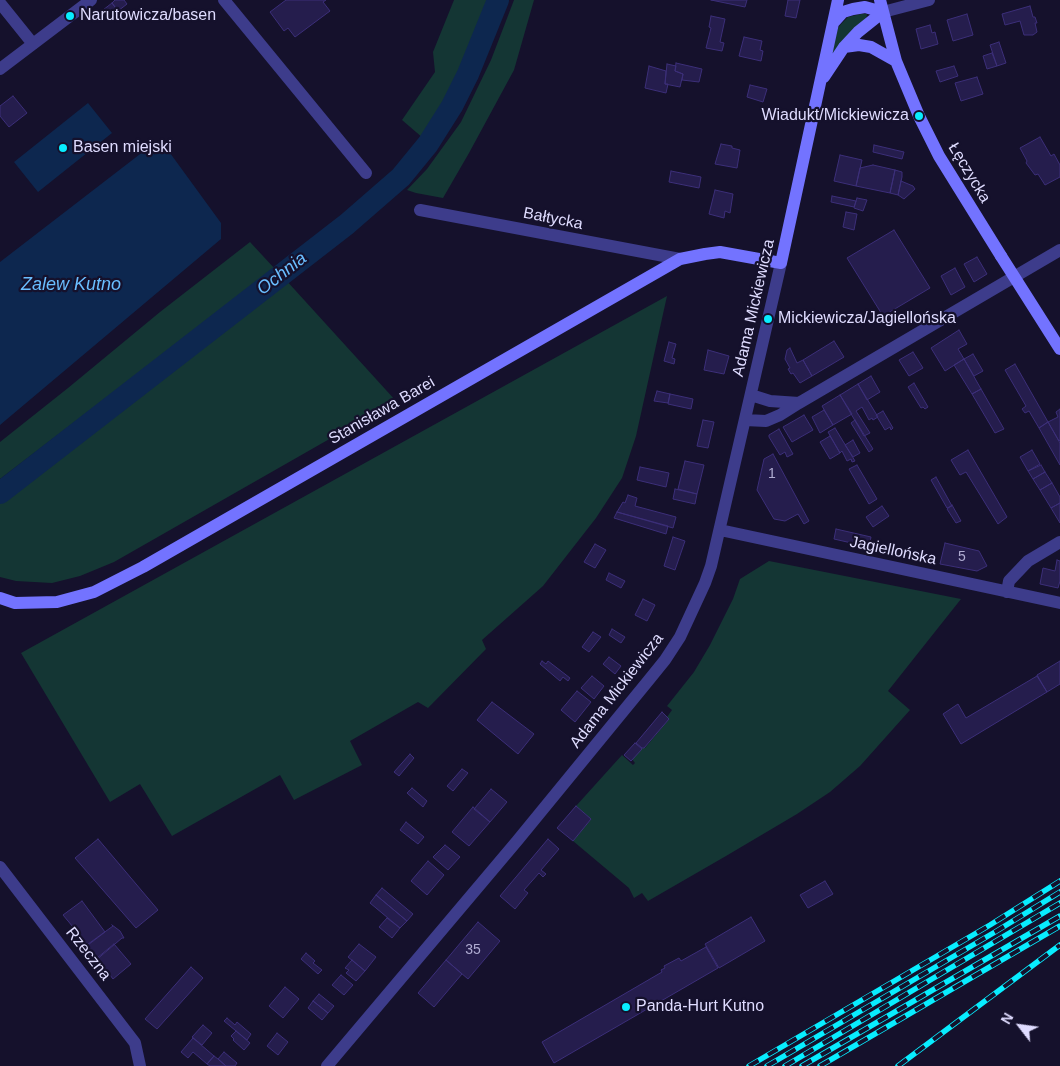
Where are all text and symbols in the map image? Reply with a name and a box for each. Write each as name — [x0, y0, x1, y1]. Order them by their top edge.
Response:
place label: Narutowicza/basen — [80, 6, 216, 26]
marker: Narutowicza/basen — [64, 10, 76, 22]
place label: Wiadukt/Mickiewicza — [761, 106, 909, 126]
marker: Wiadukt/Mickiewicza — [913, 110, 925, 122]
place label: Basen miejski — [73, 138, 172, 158]
street label: Łęczycka — [944, 139, 994, 207]
marker: Basen miejski — [57, 142, 69, 154]
street label: Bałtycka — [521, 204, 585, 234]
street label: Adama Mickiewicza — [729, 237, 779, 379]
water label: Ochnia — [253, 248, 311, 300]
water label: Zalew Kutno — [21, 274, 121, 296]
place label: Mickiewicza/Jagiellońska — [778, 309, 956, 329]
marker: Mickiewicza/Jagiellońska — [762, 313, 774, 325]
street label: Stanisława Barei — [326, 373, 438, 449]
house number: 1 — [768, 466, 776, 482]
street label: Jagiellońska — [848, 532, 938, 570]
house number: 5 — [958, 549, 966, 565]
street label: Adama Mickiewicza — [566, 630, 668, 752]
street label: Rzeczna — [61, 924, 115, 984]
house number: 35 — [465, 942, 481, 958]
place label: Panda-Hurt Kutno — [636, 997, 764, 1017]
marker: Panda-Hurt Kutno — [620, 1001, 632, 1013]
north arrow — [995, 1001, 1045, 1051]
text: N — [998, 1010, 1016, 1027]

